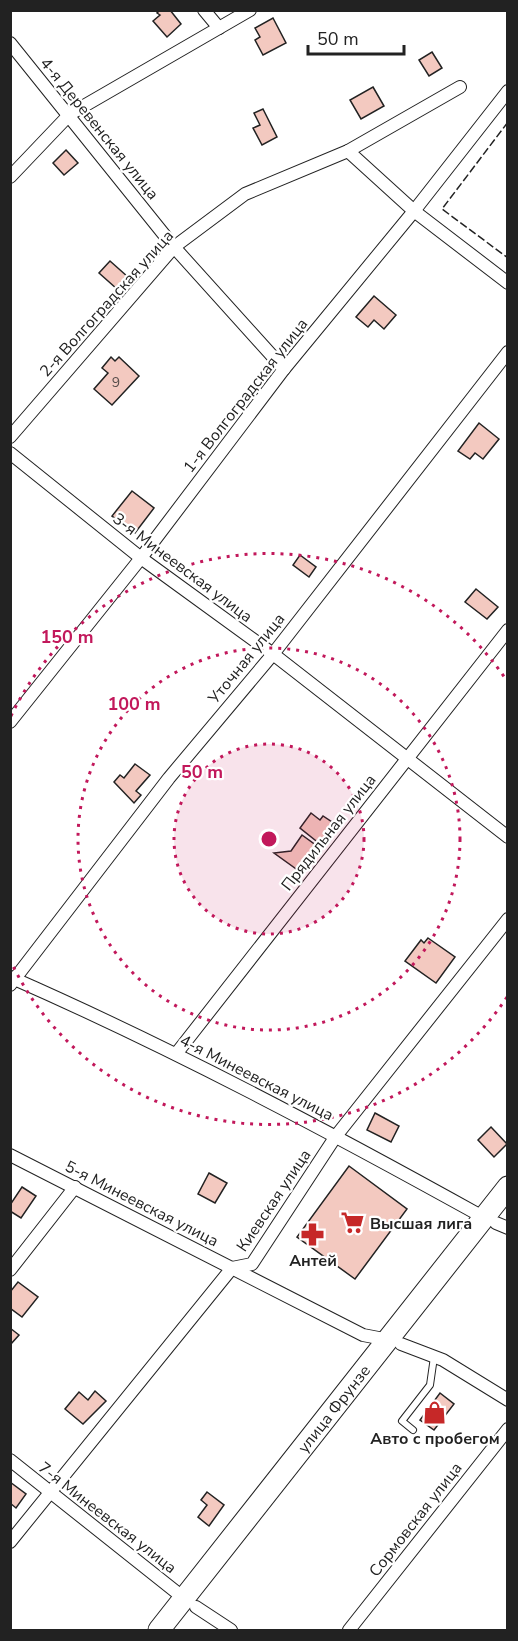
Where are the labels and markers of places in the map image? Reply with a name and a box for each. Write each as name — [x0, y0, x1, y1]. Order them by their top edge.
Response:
centre of rings — [259, 829, 279, 849]
supermarket icon: Высшая лига — [339, 1210, 365, 1236]
place label: Высшая лига — [370, 1213, 472, 1235]
pharmacy icon: Антей — [300, 1222, 326, 1248]
place label: Антей — [289, 1250, 337, 1272]
shop icon: Авто с пробегом — [422, 1400, 448, 1426]
place label: Авто с пробегом — [370, 1428, 500, 1450]

